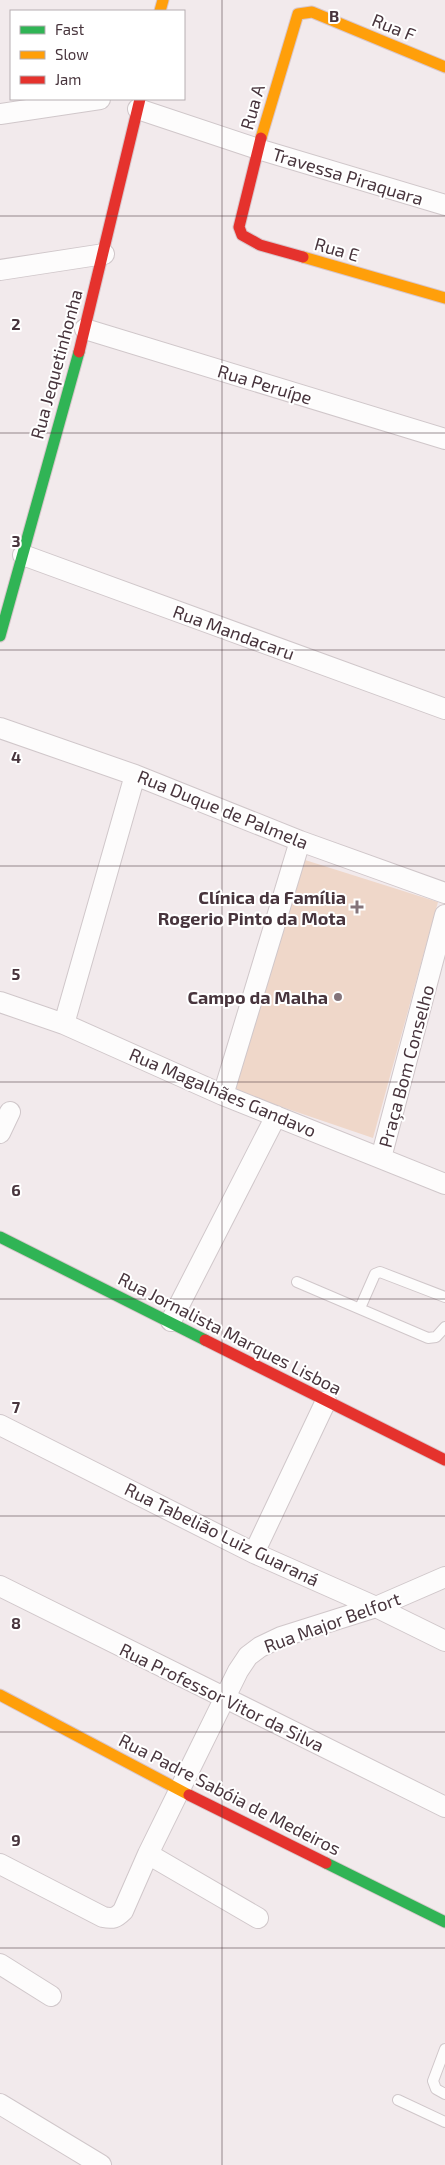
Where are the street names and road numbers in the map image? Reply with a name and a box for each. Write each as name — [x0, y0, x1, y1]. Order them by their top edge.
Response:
street label: Rua F — [369, 8, 419, 46]
street label: Rua A — [235, 81, 269, 132]
street label: Travessa Piraquara — [270, 143, 426, 209]
street label: Rua E — [312, 232, 362, 266]
street label: Rua Jequetinhonha — [25, 287, 87, 441]
street label: Rua Peruípe — [215, 359, 315, 409]
street label: Rua Mandacaru — [170, 600, 298, 664]
street label: Rua Duque de Palmela — [134, 765, 312, 853]
street label: Praça Bom Conselho — [374, 982, 439, 1150]
street label: Rua Magalhães Gandavo — [126, 1043, 320, 1141]
street label: Rua Jornalista Marques Lisboa — [115, 1267, 345, 1399]
street label: Rua Tabelião Luiz Guaraná — [121, 1477, 323, 1591]
street label: Rua Major Belfort — [261, 1587, 403, 1657]
street label: Rua Professor Vitor da Silva — [116, 1638, 328, 1756]
street label: Rua Padre Sabóia de Medeiros — [116, 1728, 344, 1860]

